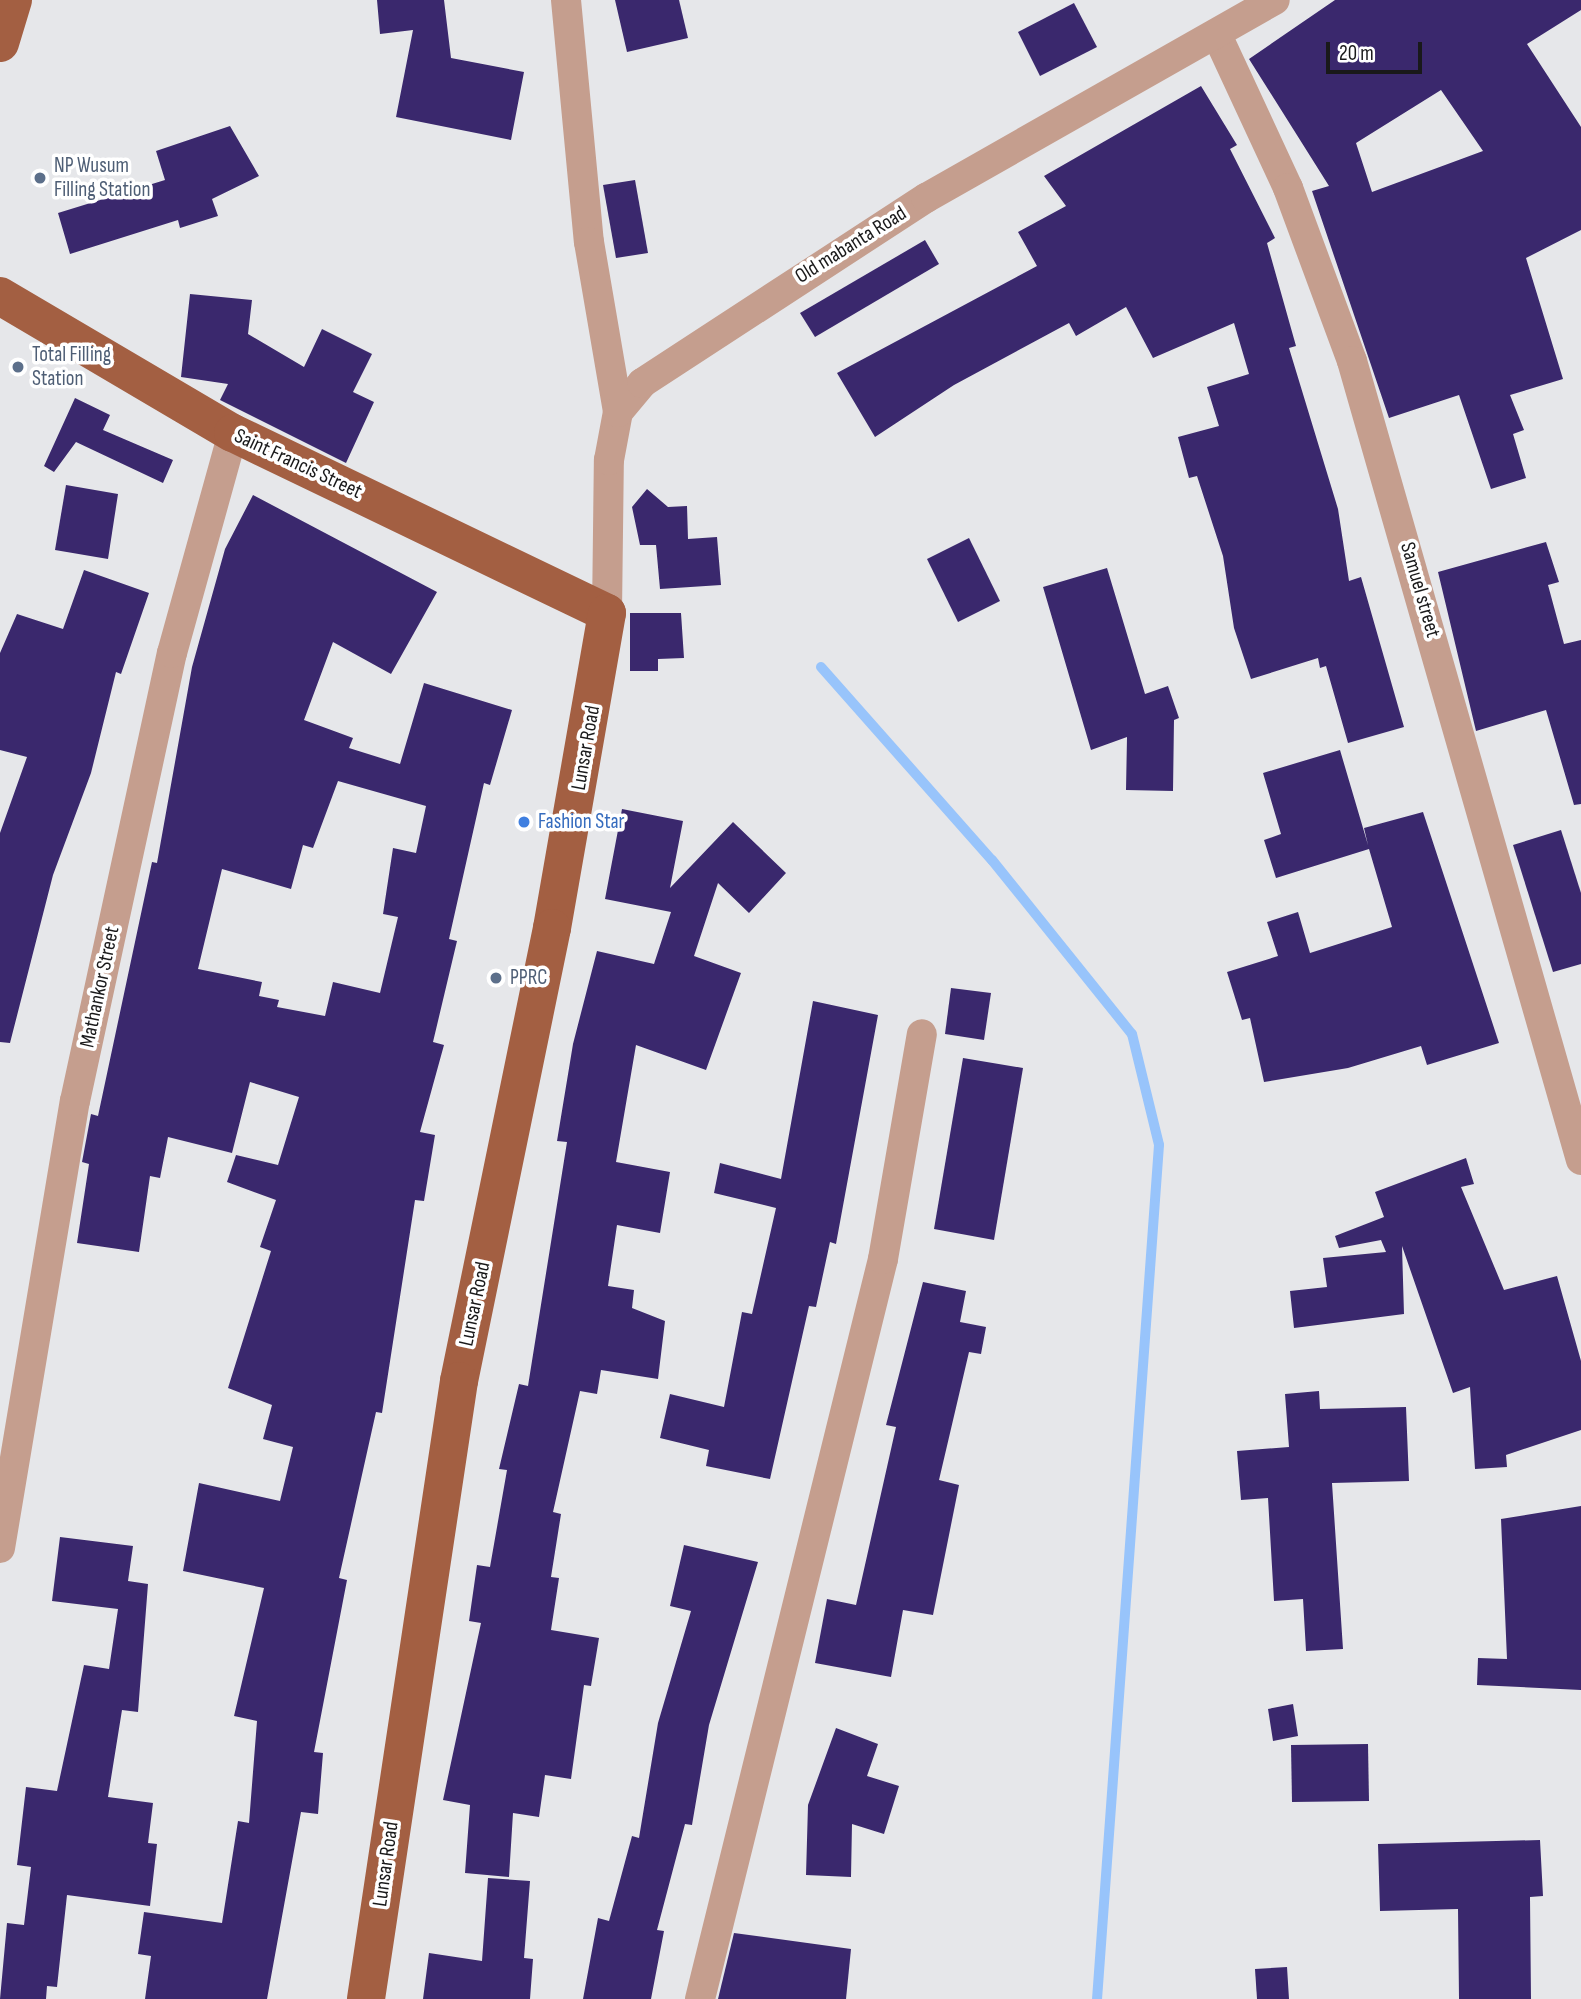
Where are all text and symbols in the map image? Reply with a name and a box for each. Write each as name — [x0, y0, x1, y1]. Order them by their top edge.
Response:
scale bar — [1329, 28, 1425, 72]
text: 20 m — [1339, 41, 1374, 66]
place label: NP Wusum Filling Station — [54, 153, 150, 203]
marker: NP Wusum Filling Station — [32, 170, 48, 186]
street label: Old mabanta Road — [791, 201, 911, 289]
place label: Total Filling Station — [32, 342, 111, 392]
marker: Total Filling Station — [10, 359, 26, 375]
street label: Saint Francis Street — [230, 423, 366, 505]
street label: Samuel street — [1394, 539, 1446, 641]
street label: Lunsar Road — [566, 704, 606, 792]
place label: Fashion Star — [538, 809, 625, 835]
marker: Fashion Star — [516, 814, 532, 830]
street label: Mathankor Street — [75, 924, 125, 1050]
place label: PPRC — [510, 965, 547, 991]
marker: PPRC — [488, 970, 504, 986]
street label: Lunsar Road — [454, 1260, 496, 1348]
street label: Lunsar Road — [368, 1820, 404, 1908]

